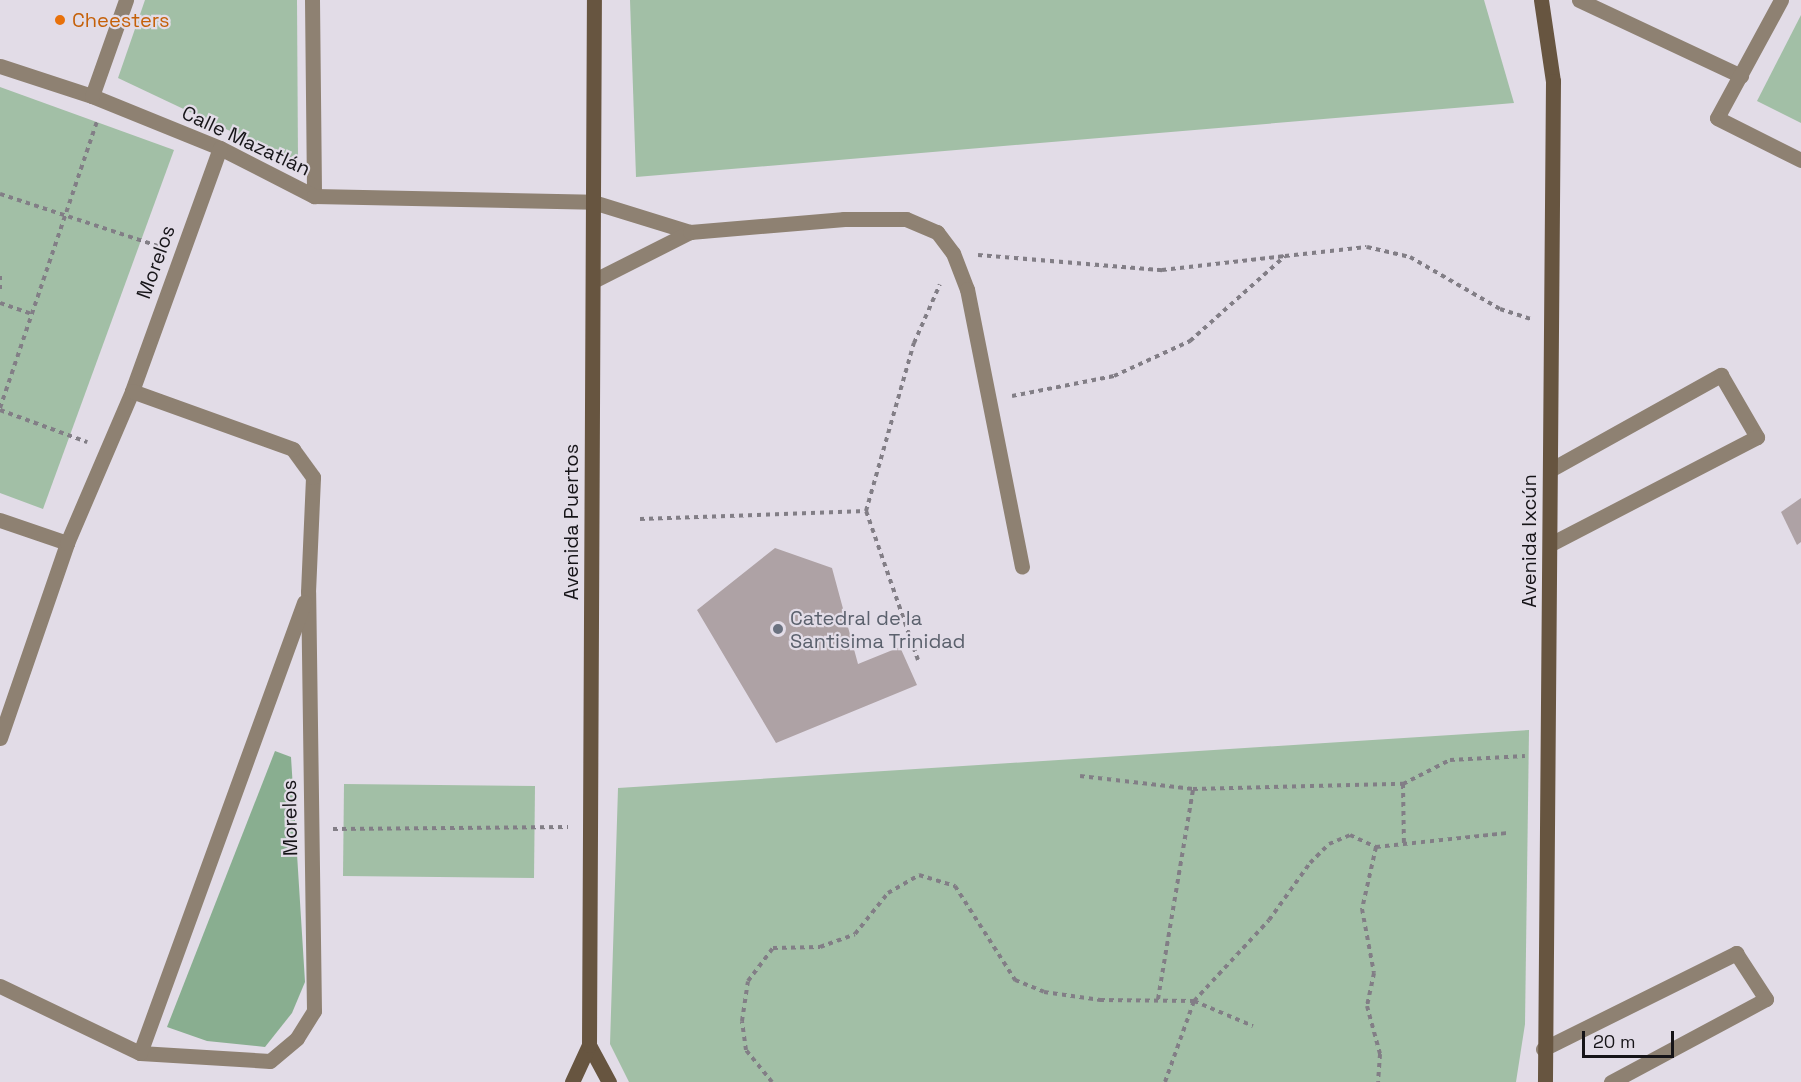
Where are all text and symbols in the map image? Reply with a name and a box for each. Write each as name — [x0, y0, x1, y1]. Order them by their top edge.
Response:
place label: Cheesters — [72, 8, 170, 32]
marker: Cheesters — [53, 13, 67, 27]
street label: Calle Mazatlán — [178, 101, 314, 181]
street label: Morelos — [132, 222, 180, 302]
street label: Avenida Puertos — [559, 444, 583, 600]
street label: Avenida Ixcún — [1517, 474, 1541, 608]
place label: Catedral de la Santisima Trinidad — [790, 606, 966, 653]
marker: Catedral de la Santisima Trinidad — [771, 622, 785, 636]
street label: Morelos — [277, 780, 303, 856]
scale bar — [1585, 1019, 1676, 1057]
text: 20 m — [1593, 1030, 1636, 1053]

